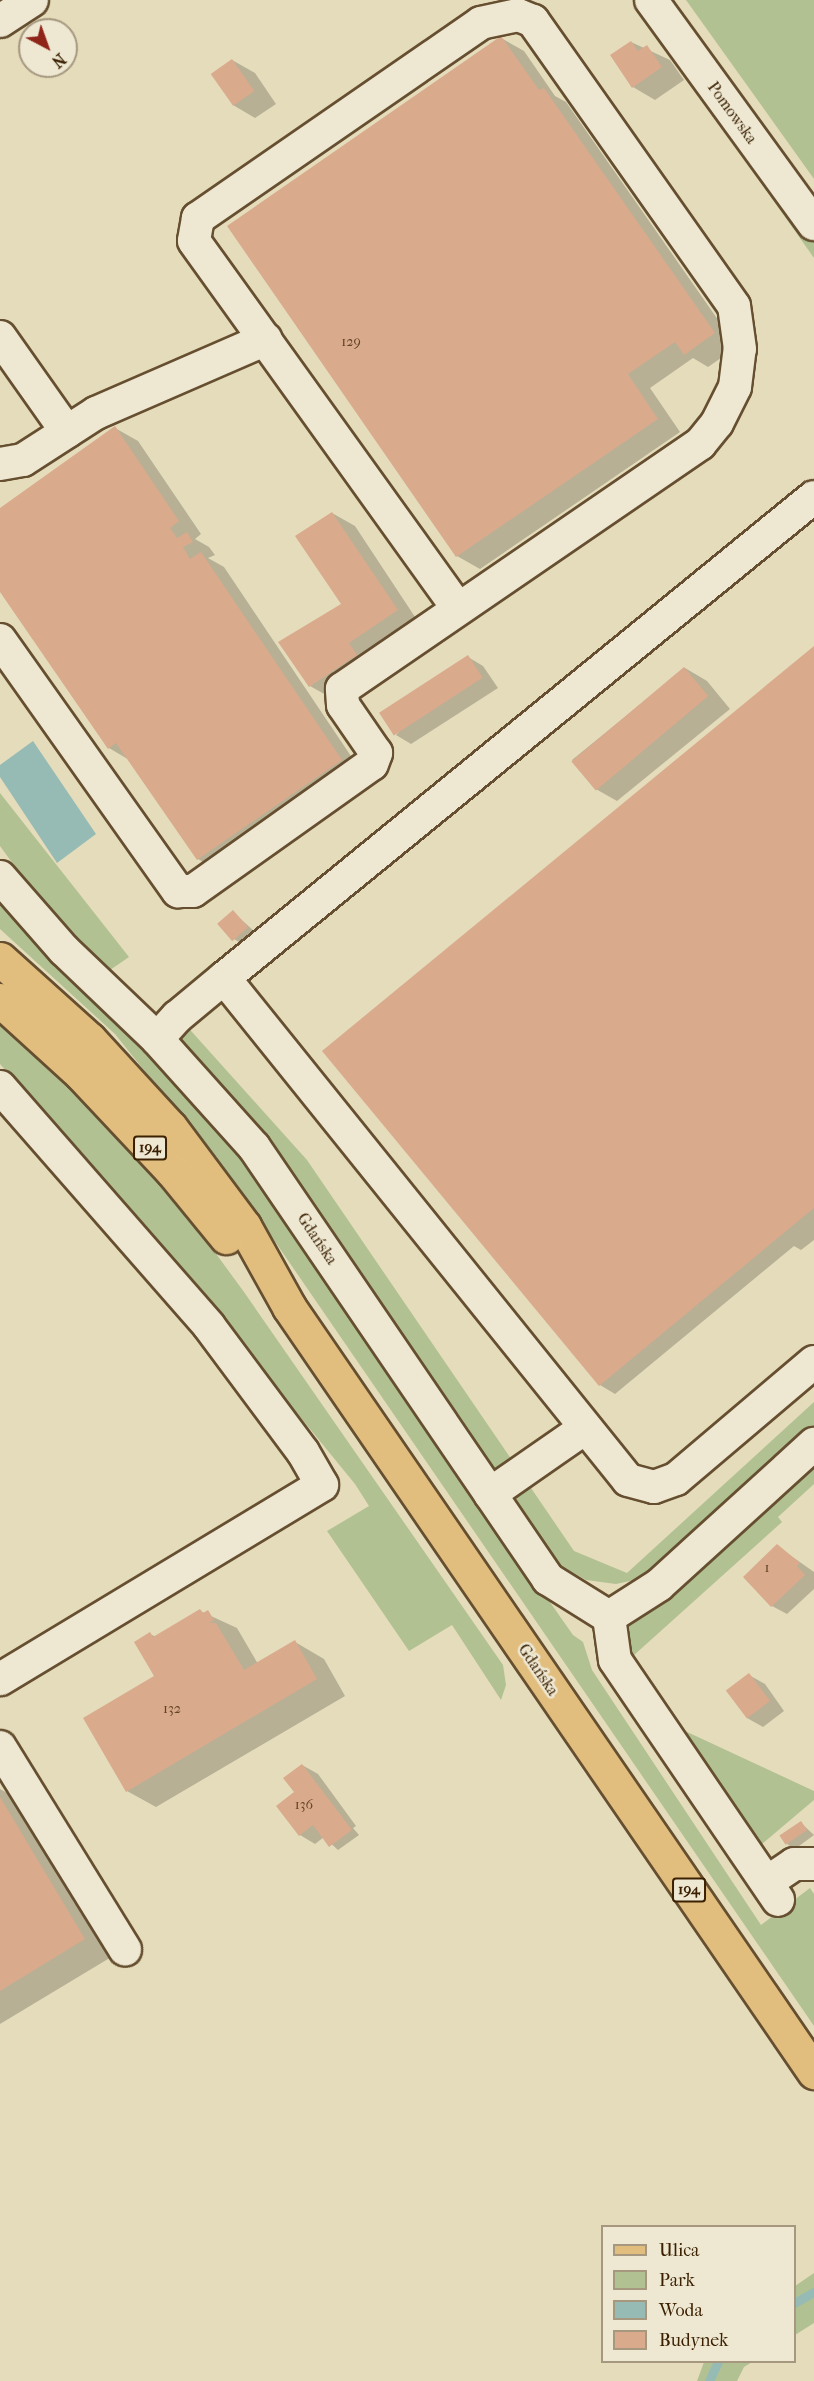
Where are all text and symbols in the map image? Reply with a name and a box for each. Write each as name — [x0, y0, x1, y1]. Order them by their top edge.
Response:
north arrow — [18, 18, 78, 78]
text: N — [48, 49, 70, 72]
street label: Pomowska — [703, 78, 761, 148]
house number: 129 — [341, 334, 361, 350]
road number: 194 — [132, 1136, 168, 1160]
street label: Gdańska — [293, 1209, 341, 1269]
house number: 1 — [765, 1560, 769, 1576]
street label: Gdańska — [514, 1640, 562, 1700]
house number: 132 — [163, 1701, 181, 1717]
house number: 136 — [295, 1797, 313, 1813]
road number: 194 — [671, 1878, 707, 1902]
legend — [601, 2225, 796, 2363]
text: Ulica — [659, 2240, 699, 2261]
text: Park — [659, 2270, 695, 2291]
text: Woda — [659, 2300, 703, 2321]
text: Budynek — [659, 2330, 728, 2351]

